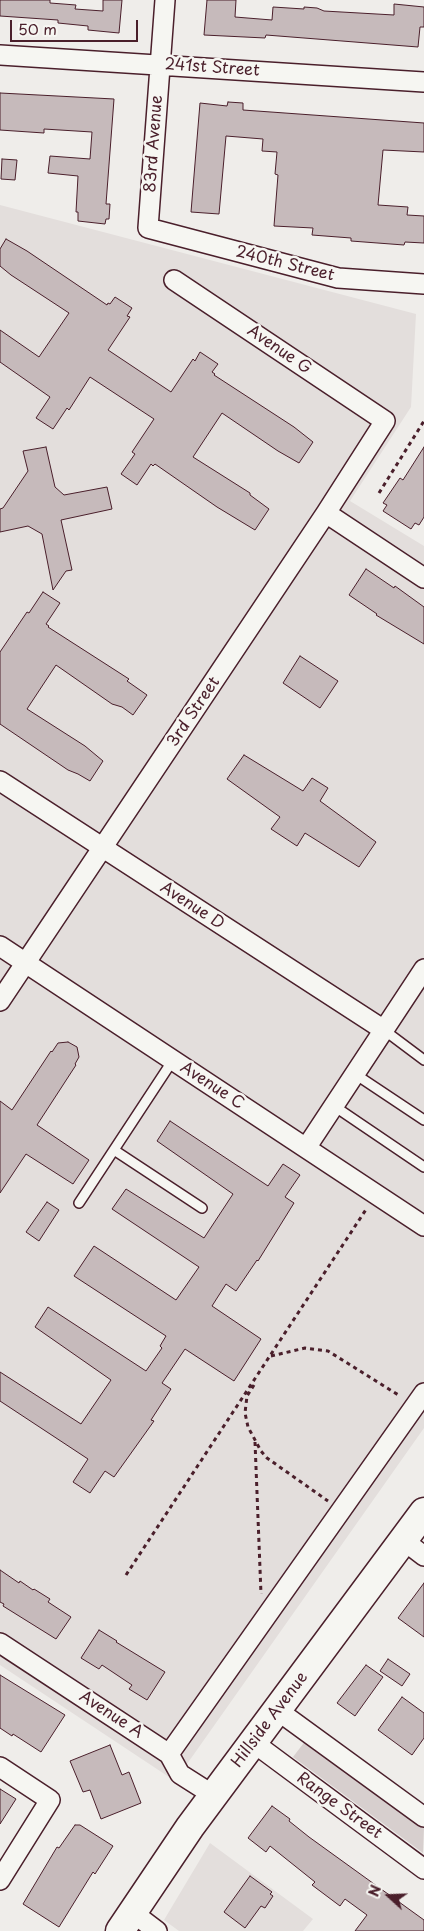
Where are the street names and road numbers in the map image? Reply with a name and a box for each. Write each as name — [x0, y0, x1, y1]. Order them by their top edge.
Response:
street label: 241st Street — [164, 55, 260, 81]
street label: 83rd Avenue — [141, 95, 167, 193]
street label: 240th Street — [234, 242, 336, 286]
street label: Avenue G — [243, 322, 315, 378]
street label: 3rd Street — [164, 673, 224, 751]
street label: Avenue D — [156, 878, 228, 934]
street label: Avenue C — [176, 1058, 248, 1114]
street label: Hillside Avenue — [228, 1668, 312, 1772]
street label: Avenue A — [75, 1687, 147, 1743]
street label: Range Street — [293, 1769, 385, 1843]

